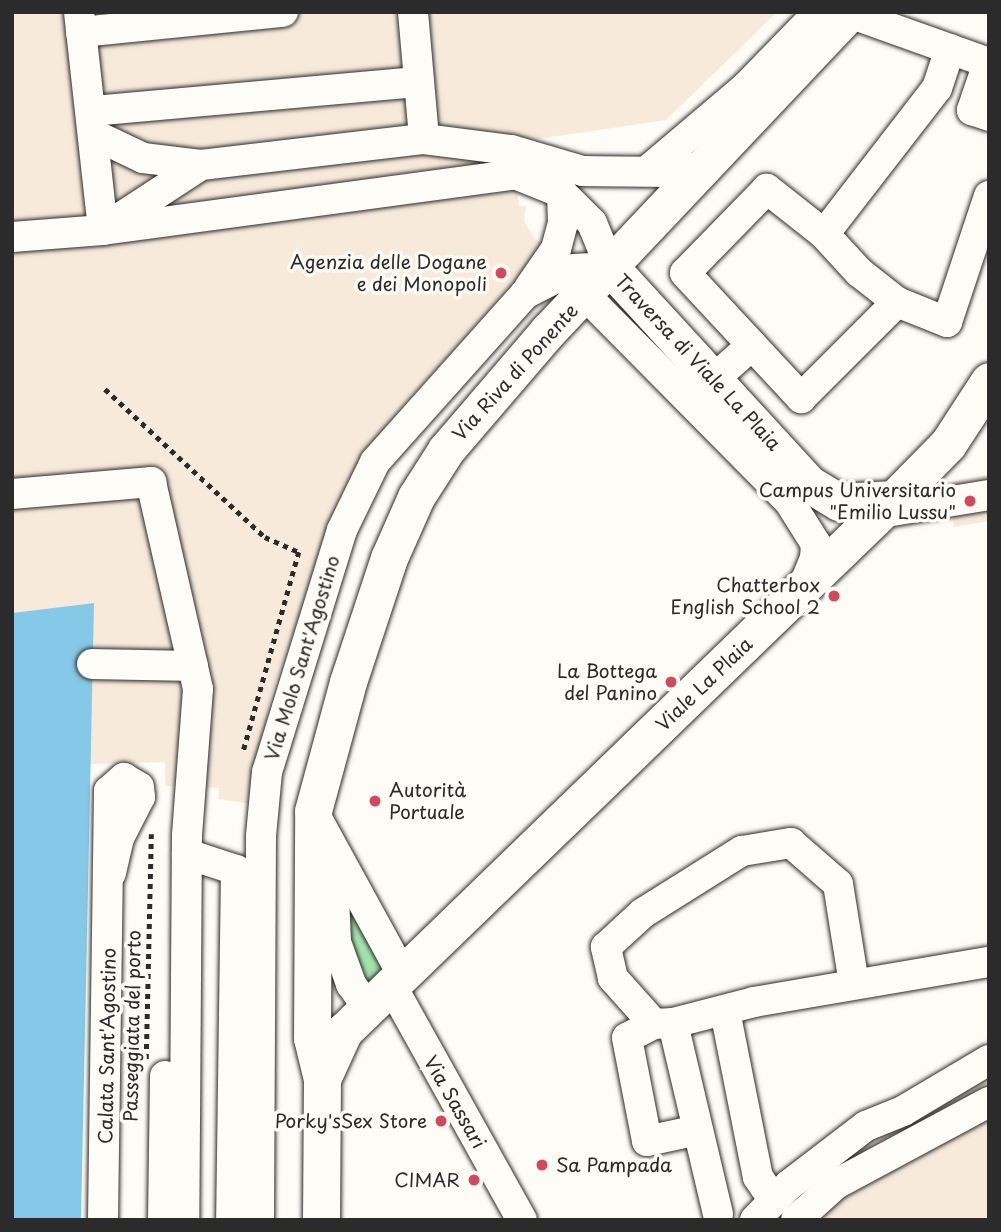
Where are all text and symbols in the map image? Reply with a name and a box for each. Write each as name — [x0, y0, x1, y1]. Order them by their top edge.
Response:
place label: Agenzia delle Dogane e dei Monopoli — [290, 251, 487, 295]
marker: Agenzia delle Dogane e dei Monopoli — [493, 265, 509, 281]
street label: Traversa di Viale La Plaia — [609, 268, 787, 456]
street label: Via Riva di Ponente — [447, 299, 583, 445]
place label: Campus Universitario "Emilio Lussu" — [759, 479, 956, 523]
marker: Campus Universitario "Emilio Lussu" — [962, 493, 978, 509]
street label: Via Molo Sant'Agostino — [260, 552, 344, 764]
place label: Chatterbox English School 2 — [670, 574, 820, 618]
marker: Chatterbox English School 2 — [826, 588, 842, 604]
street label: Viale La Plaia — [651, 632, 757, 736]
place label: La Bottega del Panino — [557, 660, 657, 704]
marker: La Bottega del Panino — [663, 674, 679, 690]
place label: Autorità Portuale — [389, 779, 466, 823]
marker: Autorità Portuale — [367, 793, 383, 809]
street label: Passeggiata del porto — [119, 928, 145, 1124]
street label: Calata Sant'Agostino — [94, 948, 120, 1144]
street label: Via Sassari — [419, 1052, 491, 1152]
place label: Porky'sSex Store — [275, 1110, 427, 1132]
marker: Porky'sSex Store — [433, 1113, 449, 1129]
place label: Sa Pampada — [556, 1154, 671, 1176]
marker: Sa Pampada — [534, 1157, 550, 1173]
place label: CIMAR — [394, 1169, 460, 1191]
marker: CIMAR — [466, 1172, 482, 1188]

